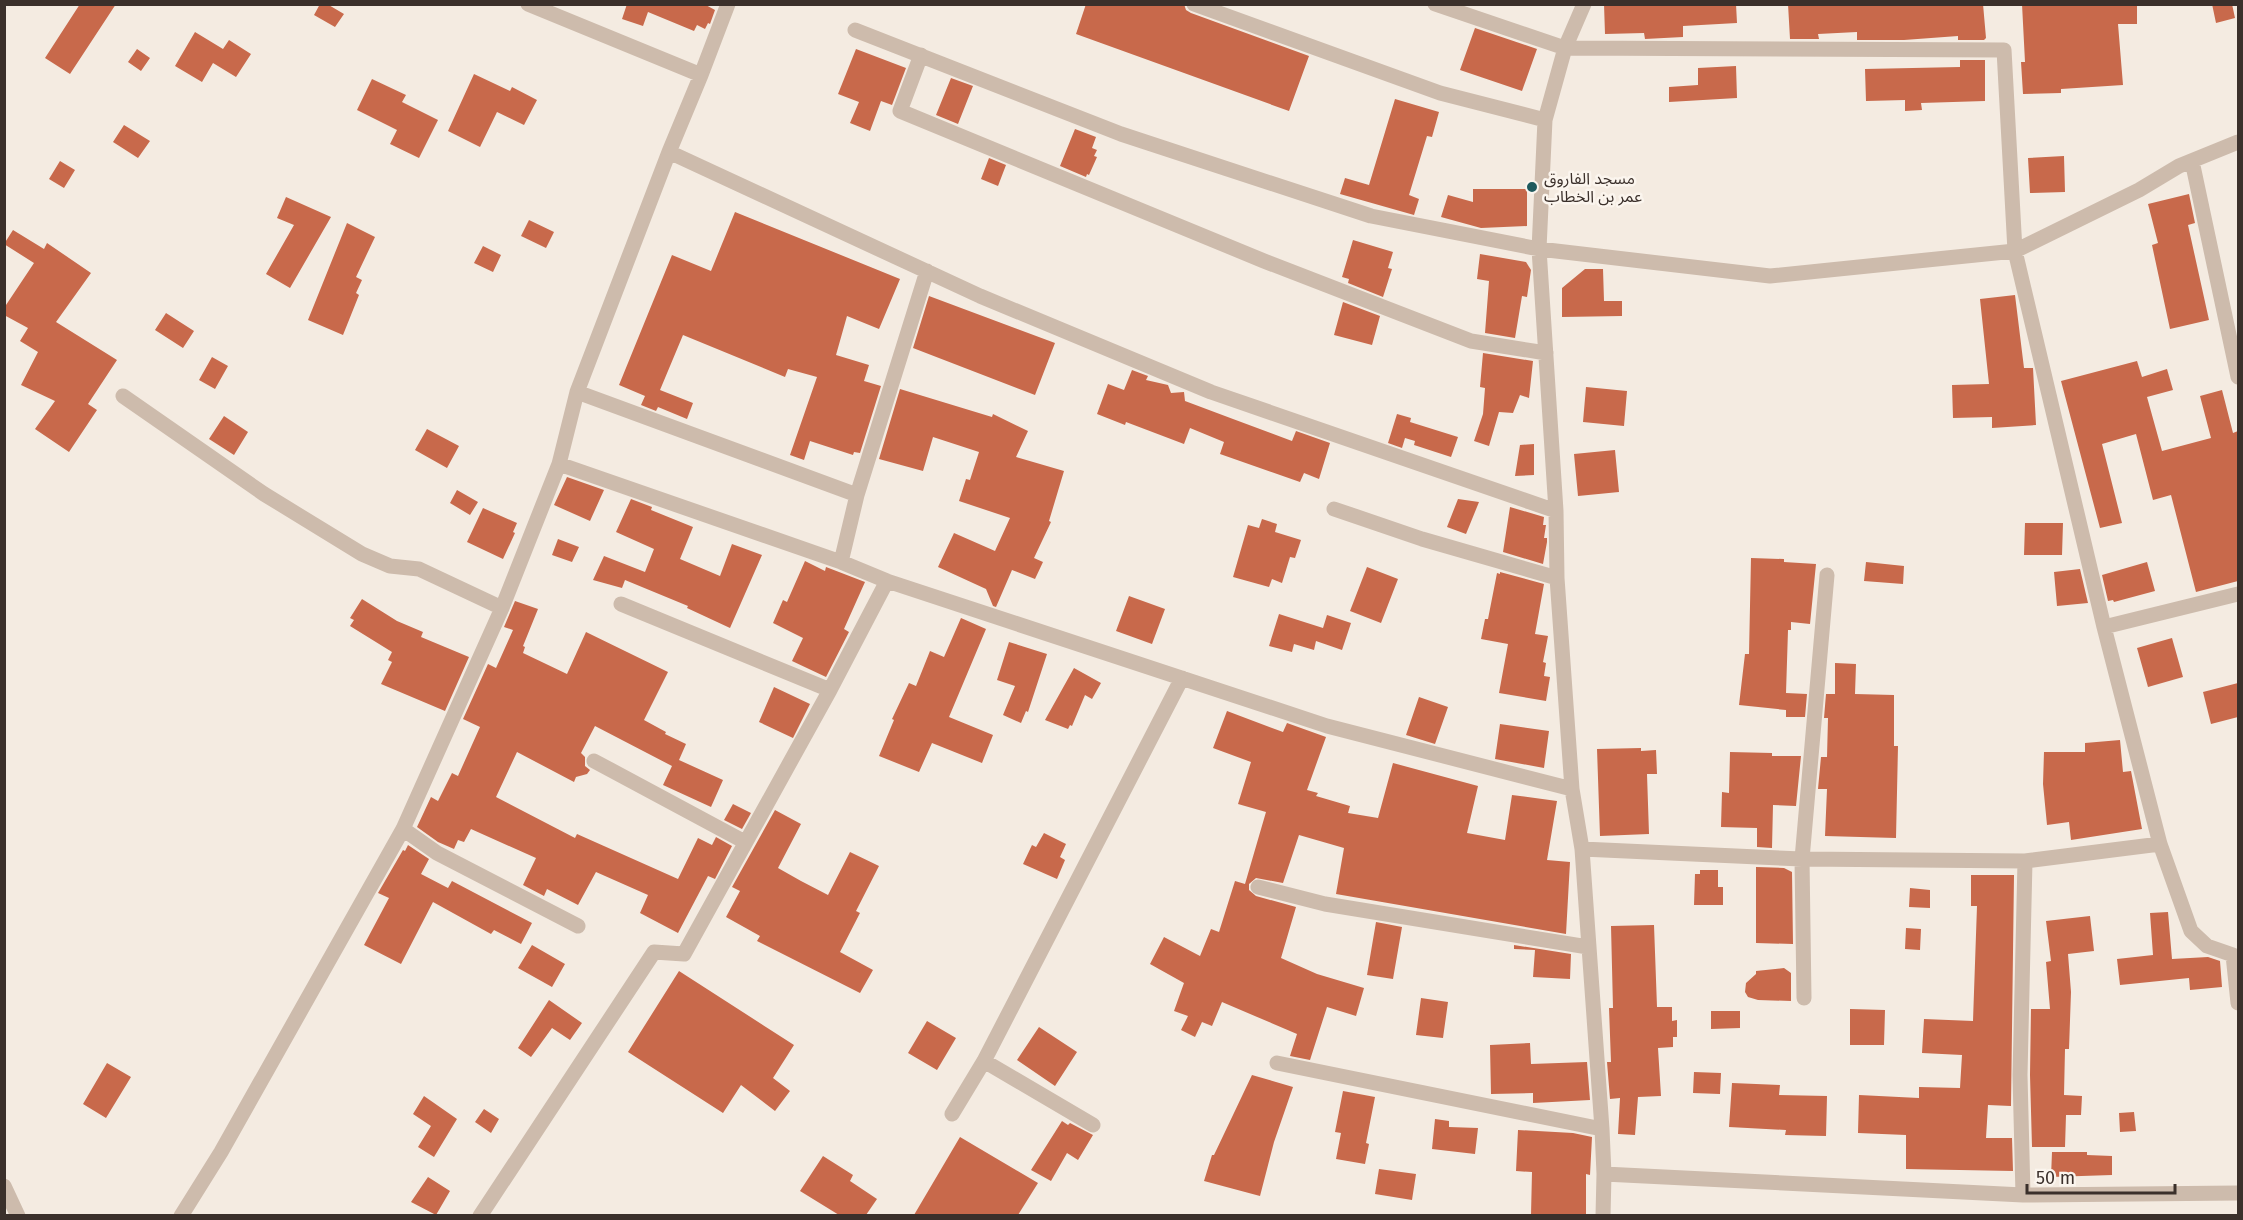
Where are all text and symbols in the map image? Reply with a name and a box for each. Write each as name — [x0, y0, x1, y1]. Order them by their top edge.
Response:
place label: مسجد الفاروق عمر بن الخطاب — [1544, 169, 1642, 206]
marker: مسجد الفاروق عمر بن الخطاب — [1525, 180, 1539, 194]
scale bar — [2027, 1157, 2176, 1195]
text: 50 m — [2036, 1167, 2075, 1189]

